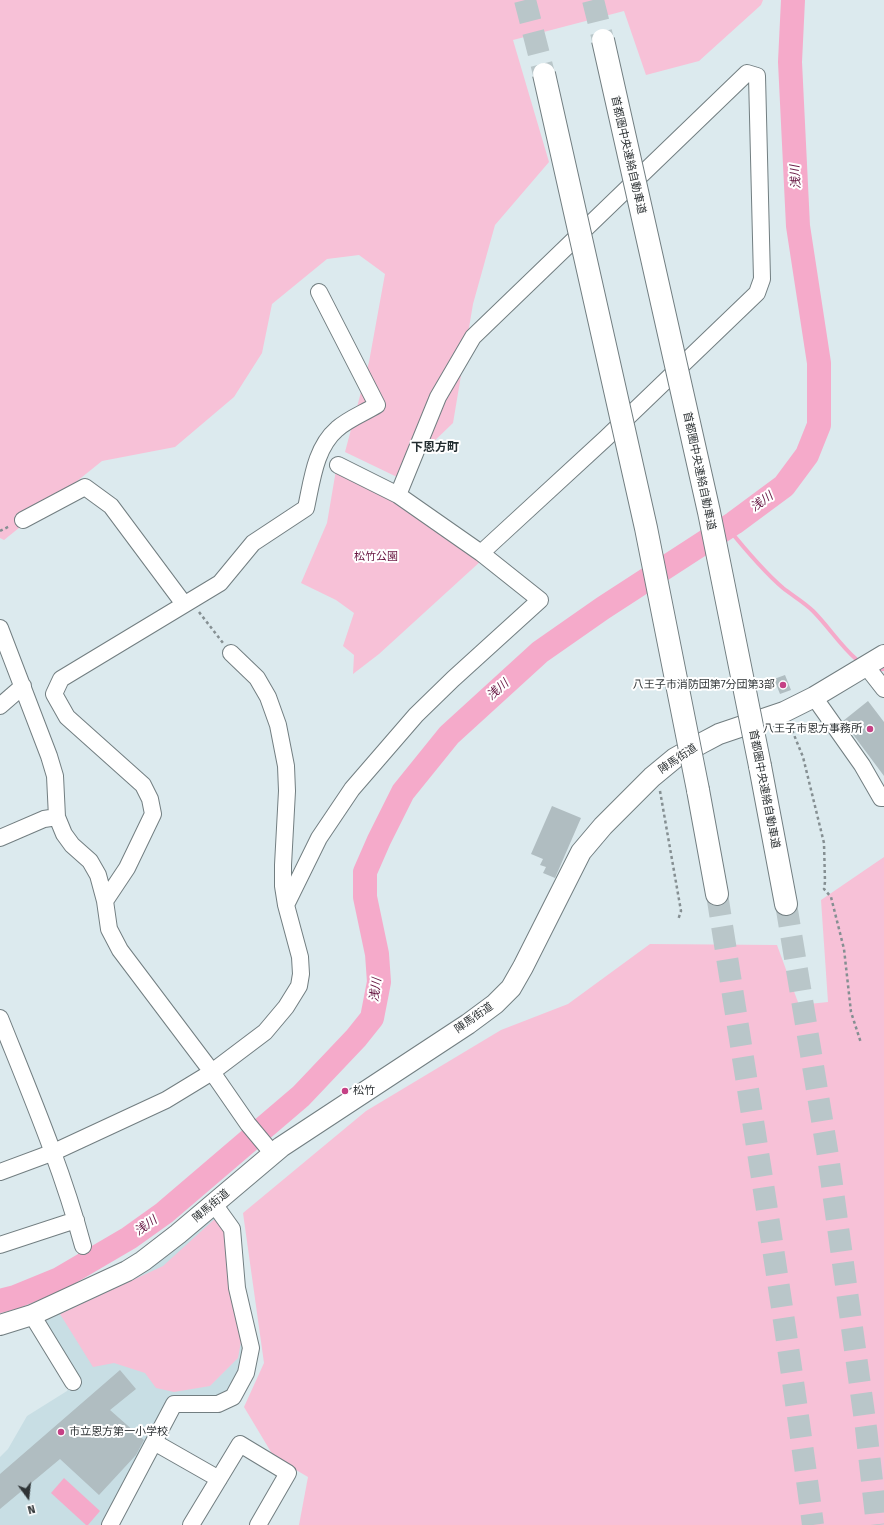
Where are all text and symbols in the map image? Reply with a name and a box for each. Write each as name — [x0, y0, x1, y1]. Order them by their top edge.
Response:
street label: 首都圏中央連絡自動車道 — [608, 95, 648, 215]
water label: 浅川 — [788, 165, 804, 189]
street label: 首都圏中央連絡自動車道 — [680, 410, 718, 532]
district label: 下恩方町 — [411, 441, 459, 455]
water label: 浅川 — [748, 489, 776, 515]
park label: 松竹公園 — [354, 550, 398, 564]
water label: 浅川 — [484, 677, 512, 703]
place label: 八王子市消防団第7分団第3部 — [633, 678, 775, 692]
marker: 八王子市消防団第7分団第3部 — [778, 680, 788, 690]
place label: 八王子市恩方事務所 — [763, 722, 862, 736]
marker: 八王子市恩方事務所 — [865, 724, 875, 734]
street label: 首都圏中央連絡自動車道 — [746, 728, 782, 850]
street label: 陣馬街道 — [656, 741, 700, 777]
water label: 浅川 — [367, 977, 385, 1003]
street label: 陣馬街道 — [452, 1000, 496, 1036]
place label: 松竹 — [353, 1084, 375, 1098]
marker: 松竹 — [340, 1086, 350, 1096]
street label: 陣馬街道 — [190, 1187, 232, 1225]
water label: 浅川 — [132, 1213, 160, 1239]
place label: 市立恩方第一小学校 — [69, 1425, 168, 1439]
marker: 市立恩方第一小学校 — [56, 1427, 66, 1437]
north arrow — [8, 1477, 48, 1517]
text: N — [26, 1502, 36, 1516]

